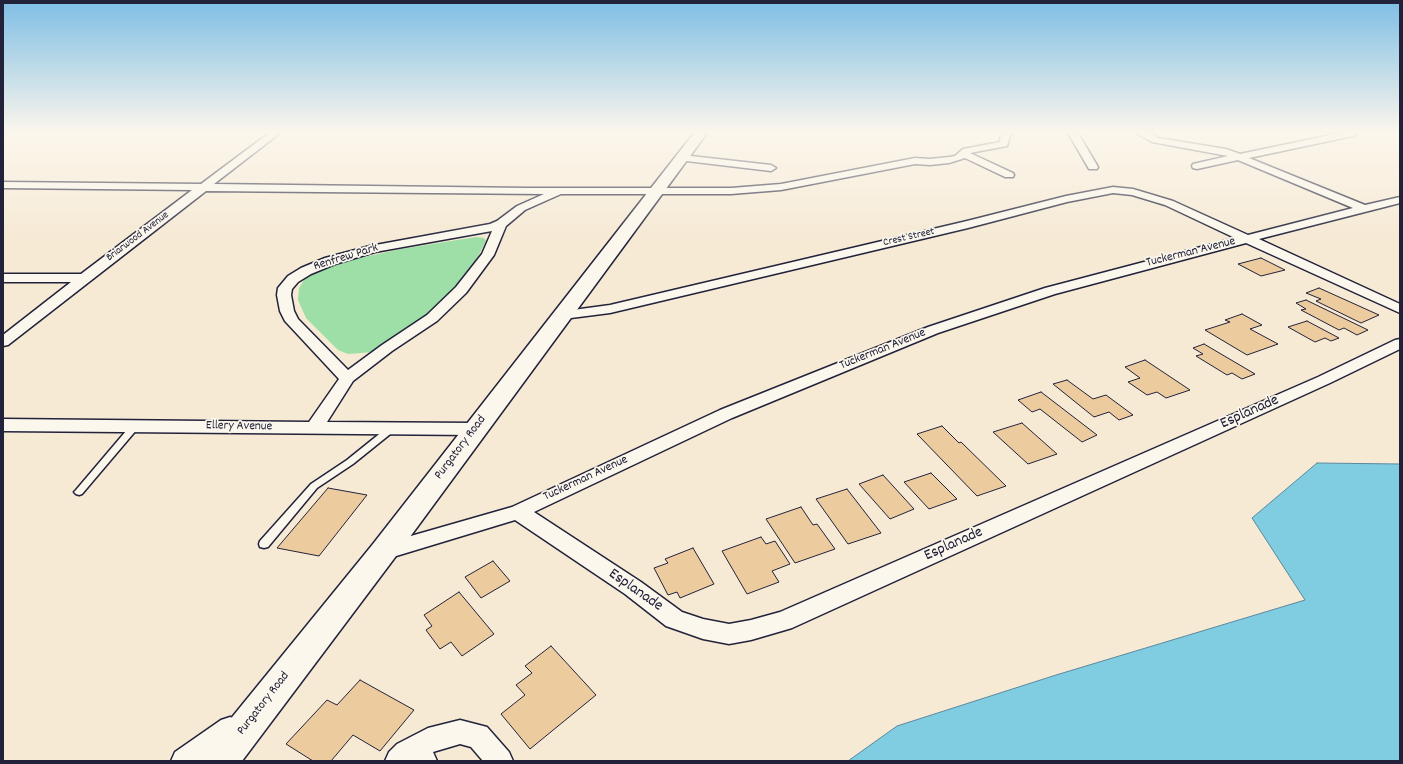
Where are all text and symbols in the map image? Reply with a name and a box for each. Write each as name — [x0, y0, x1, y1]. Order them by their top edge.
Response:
street label: Briarwood Avenue — [104, 209, 172, 265]
street label: Crest Street — [882, 226, 936, 250]
street label: Tuckerman Avenue — [1145, 234, 1237, 272]
street label: Renfrew Park — [312, 241, 380, 275]
street label: Tuckerman Avenue — [838, 326, 928, 374]
street label: Esplanade — [1218, 392, 1282, 434]
street label: Purgatory Road — [432, 413, 490, 483]
street label: Ellery Avenue — [206, 419, 272, 435]
street label: Tuckerman Avenue — [541, 453, 631, 505]
street label: Esplanade — [922, 524, 986, 566]
street label: Esplanade — [604, 565, 666, 617]
street label: Purgatory Road — [234, 669, 294, 739]

